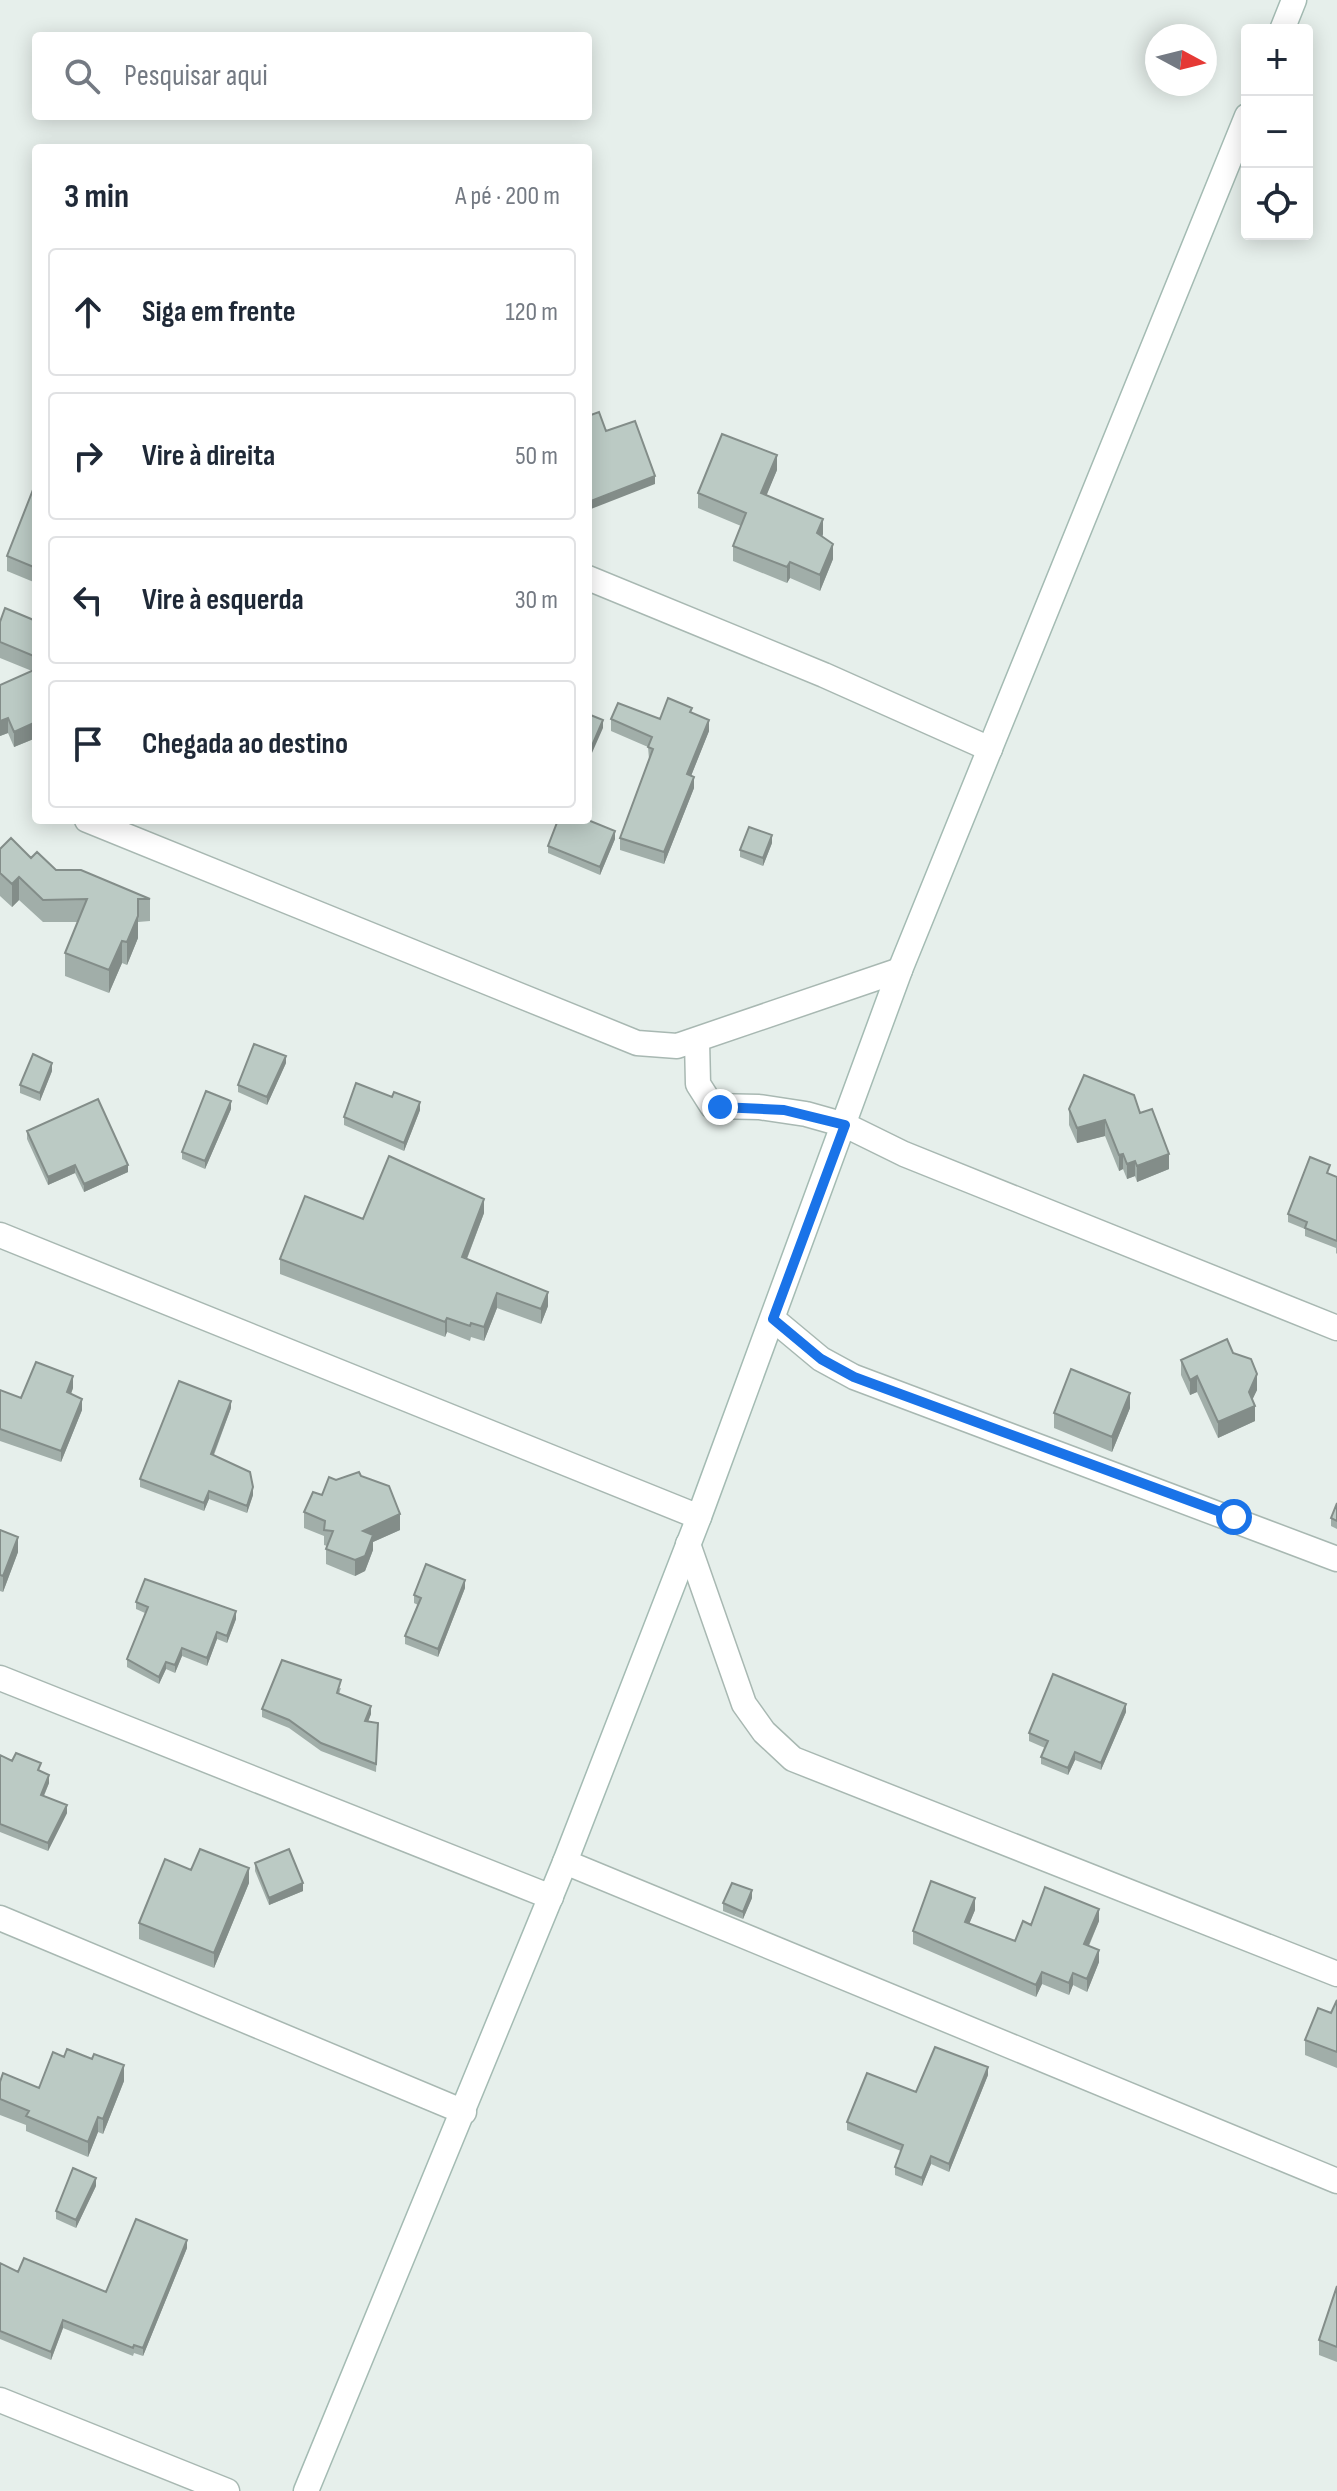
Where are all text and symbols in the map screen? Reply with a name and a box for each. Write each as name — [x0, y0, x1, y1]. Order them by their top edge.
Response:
north arrow — [1145, 24, 1217, 96]
map controls — [1241, 24, 1313, 240]
button: + — [1241, 24, 1313, 96]
search box — [32, 32, 592, 120]
icon: search — [60, 54, 104, 98]
text: Pesquisar aqui — [124, 58, 268, 94]
button: − — [1241, 96, 1313, 168]
button: locate — [1241, 168, 1313, 240]
text: 3 min — [64, 176, 129, 217]
text: A pé · 200 m — [455, 181, 560, 212]
icon: ahead — [66, 290, 110, 334]
text: Siga em frente — [142, 294, 295, 330]
text: 120 m — [505, 297, 558, 328]
icon: right — [66, 434, 110, 478]
text: Vire à direita — [142, 438, 275, 474]
text: 50 m — [515, 441, 558, 472]
icon: left — [66, 578, 110, 622]
text: Vire à esquerda — [142, 582, 304, 618]
text: 30 m — [515, 585, 558, 616]
icon: arrive — [66, 722, 110, 766]
text: Chegada ao destino — [142, 726, 348, 762]
route end — [702, 1089, 738, 1125]
route start — [1216, 1499, 1252, 1535]

